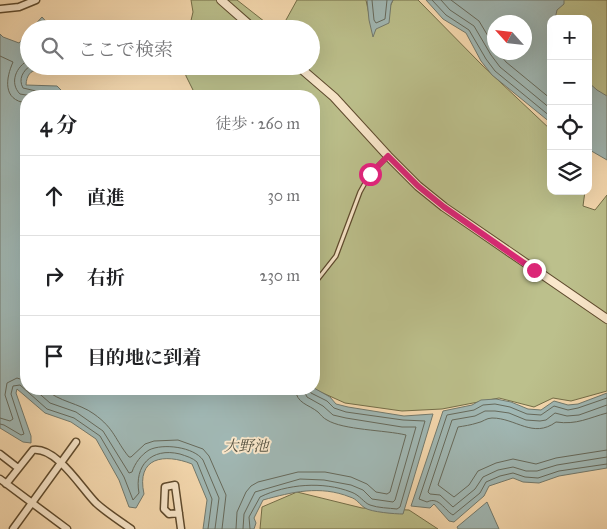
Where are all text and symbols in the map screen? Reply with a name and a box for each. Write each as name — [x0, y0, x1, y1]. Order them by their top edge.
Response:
north arrow — [487, 15, 532, 60]
map controls — [547, 15, 592, 195]
button: + — [547, 15, 592, 60]
search box — [20, 20, 320, 75]
icon: search — [38, 34, 66, 62]
text: ここで検索 — [78, 38, 173, 61]
button: − — [547, 60, 592, 105]
button: locate — [547, 105, 592, 150]
text: 4 分 — [40, 112, 77, 138]
text: 徒歩 · 260 m — [215, 114, 300, 133]
button: layers — [547, 150, 592, 195]
route start — [359, 163, 382, 186]
icon: ahead — [40, 182, 68, 210]
text: 直進 — [87, 186, 125, 209]
text: 30 m — [267, 186, 300, 205]
route end — [523, 259, 546, 282]
icon: right — [40, 262, 68, 290]
text: 右折 — [87, 266, 125, 289]
text: 230 m — [260, 266, 300, 285]
icon: arrive — [40, 342, 68, 370]
text: 目的地に到着 — [87, 346, 201, 369]
water label: 大野池 — [223, 437, 270, 455]

